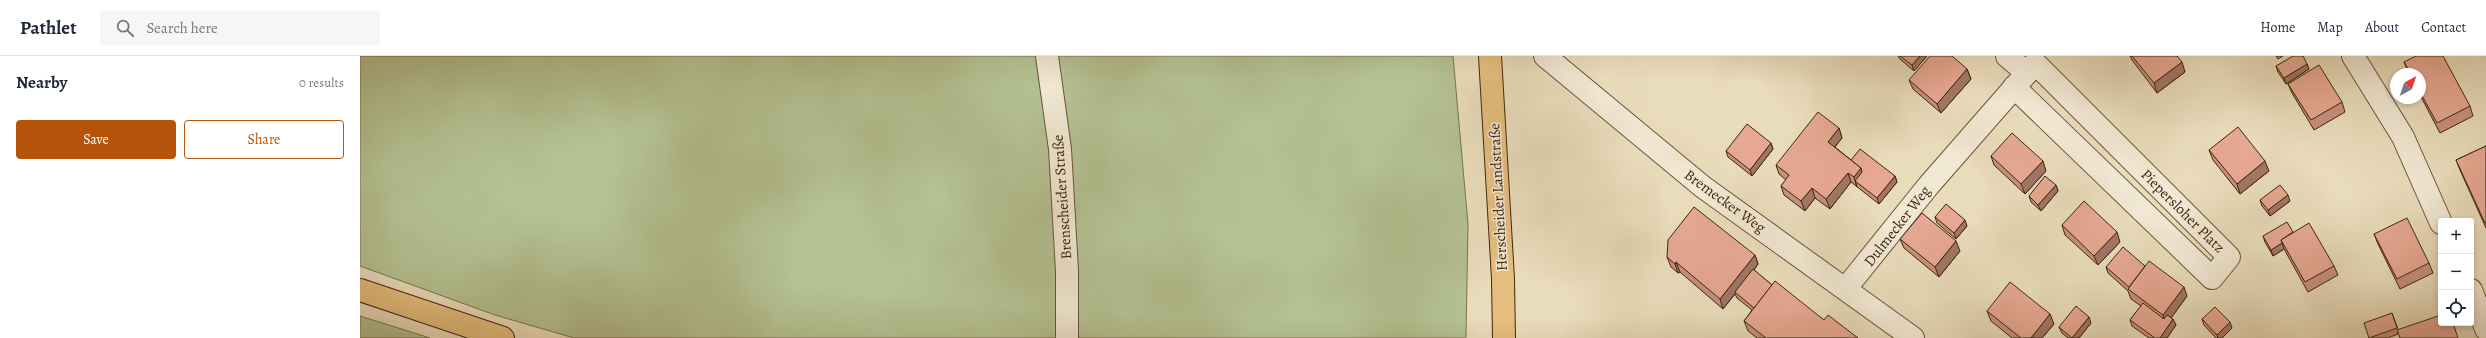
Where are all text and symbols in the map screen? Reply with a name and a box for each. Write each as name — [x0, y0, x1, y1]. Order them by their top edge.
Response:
search box — [100, 10, 380, 46]
text: Pathlet — [20, 15, 76, 41]
icon: search — [114, 17, 136, 39]
text: Search here — [146, 18, 218, 38]
text: Home — [2260, 18, 2295, 37]
text: Map — [2317, 18, 2343, 37]
text: About — [2365, 18, 2399, 37]
text: Contact — [2421, 18, 2466, 37]
north arrow — [2390, 68, 2426, 104]
text: Nearby — [16, 71, 67, 94]
text: 0 results — [299, 74, 344, 91]
button: Save — [16, 120, 176, 159]
button: Share — [184, 120, 344, 159]
street label: Herscheider Landstraße — [1484, 122, 1512, 272]
street label: Brenscheider Straße — [1048, 134, 1076, 260]
street label: Bremecker Weg — [1680, 165, 1770, 238]
street label: Piepersloher Platz — [2137, 165, 2229, 257]
street label: Dulmecker Weg — [1859, 181, 1935, 271]
map controls — [2438, 218, 2474, 326]
button: + — [2438, 218, 2474, 254]
button: − — [2438, 254, 2474, 290]
button: locate — [2438, 290, 2474, 326]

